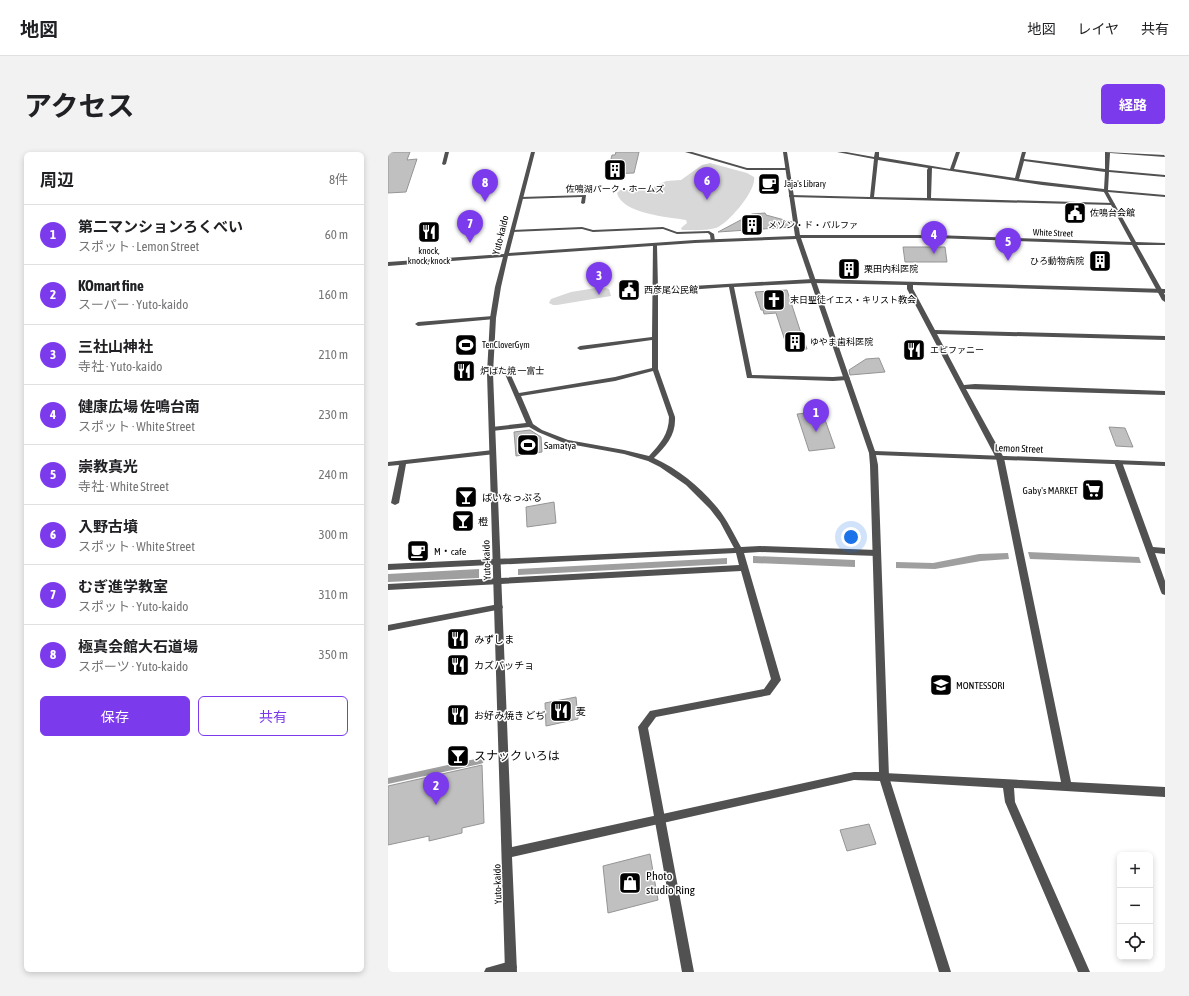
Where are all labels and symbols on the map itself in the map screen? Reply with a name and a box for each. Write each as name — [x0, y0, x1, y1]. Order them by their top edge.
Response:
building icon: 佐鳴湖パーク・ホームズ — [602, 157, 628, 183]
pin: 6 — [694, 167, 720, 200]
pin: 8 — [472, 169, 498, 202]
cafe icon: Jaja's Library — [756, 171, 782, 197]
place label: Jaja's Library — [784, 179, 826, 189]
place label: 佐鳴湖パーク・ホームズ — [565, 184, 664, 194]
public building icon: 佐鳴台会館 — [1062, 200, 1088, 226]
place label: 佐鳴台会館 — [1089, 208, 1135, 218]
pin: 7 — [457, 210, 483, 243]
building icon: メゾン・ド・パルファ — [739, 212, 765, 238]
street label: Yuto-kaido — [490, 214, 511, 256]
restaurant icon: knock, knock, knock — [416, 219, 442, 245]
place label: メゾン・ド・パルファ — [768, 220, 858, 230]
pin: 4 — [921, 221, 947, 254]
street label: White Street — [1033, 227, 1074, 239]
pin: 5 — [995, 228, 1021, 261]
place label: knock, knock, knock — [408, 246, 450, 266]
building icon: ひろ動物病院 — [1087, 248, 1113, 274]
building icon: 栗田内科医院 — [836, 256, 862, 282]
place label: ひろ動物病院 — [1030, 256, 1084, 266]
pin: 3 — [586, 262, 612, 295]
place label: 栗田内科医院 — [864, 264, 918, 274]
public building icon: 西彦尾公民館 — [616, 277, 642, 303]
place label: 西彦尾公民館 — [644, 285, 698, 295]
church icon: 末日聖徒イエス・キリスト教会 — [761, 287, 787, 313]
place label: 末日聖徒イエス・キリスト教会 — [790, 295, 916, 305]
building icon: ゆやま歯科医院 — [782, 329, 808, 355]
sports icon: TenCloverGym — [453, 332, 479, 358]
place label: ゆやま歯科医院 — [810, 337, 873, 347]
restaurant icon: エピファニー — [901, 337, 927, 363]
place label: TenCloverGym — [482, 340, 530, 350]
place label: エピファニー — [930, 345, 984, 355]
restaurant icon: 炉ばた焼 一富士 — [451, 358, 477, 384]
place label: 炉ばた焼 一富士 — [480, 366, 544, 376]
pin: 1 — [803, 399, 829, 432]
sports icon: Samatya — [515, 432, 541, 458]
place label: Samatya — [544, 440, 577, 451]
street label: Lemon Street — [995, 442, 1044, 455]
supermarket icon: Gaby's MARKET — [1080, 477, 1106, 503]
bar icon: ぱいなっぷる — [453, 484, 479, 510]
place label: Gaby's MARKET — [1023, 485, 1079, 496]
place label: ぱいなっぷる — [482, 492, 542, 503]
bar icon: 橙 — [450, 508, 476, 534]
place label: 橙 — [478, 516, 488, 527]
your location — [841, 527, 861, 547]
cafe icon: M・cafe — [405, 538, 431, 564]
street label: Yuto-kaido — [480, 539, 493, 580]
place label: M・cafe — [434, 546, 467, 557]
restaurant icon: みずしま — [445, 626, 471, 652]
place label: みずしま — [474, 634, 514, 645]
restaurant icon: カズパッチョ — [445, 652, 471, 678]
place label: カズパッチョ — [474, 660, 534, 671]
school or university icon: MONTESSORI — [928, 672, 954, 698]
place label: MONTESSORI — [956, 680, 1005, 691]
restaurant icon: 麦 — [548, 698, 574, 724]
restaurant icon: お好み焼き どぢ — [445, 702, 471, 728]
place label: 麦 — [576, 706, 586, 717]
place label: お好み焼き どぢ — [474, 710, 545, 721]
bar icon: スナック いろは — [445, 743, 471, 769]
place label: スナック いろは — [474, 749, 560, 763]
pin: 2 — [423, 772, 449, 805]
street label: Yuto-kaido — [491, 863, 504, 904]
place label: Photo studio Ring — [646, 869, 696, 897]
shop icon: Photo studio Ring — [617, 870, 643, 896]

